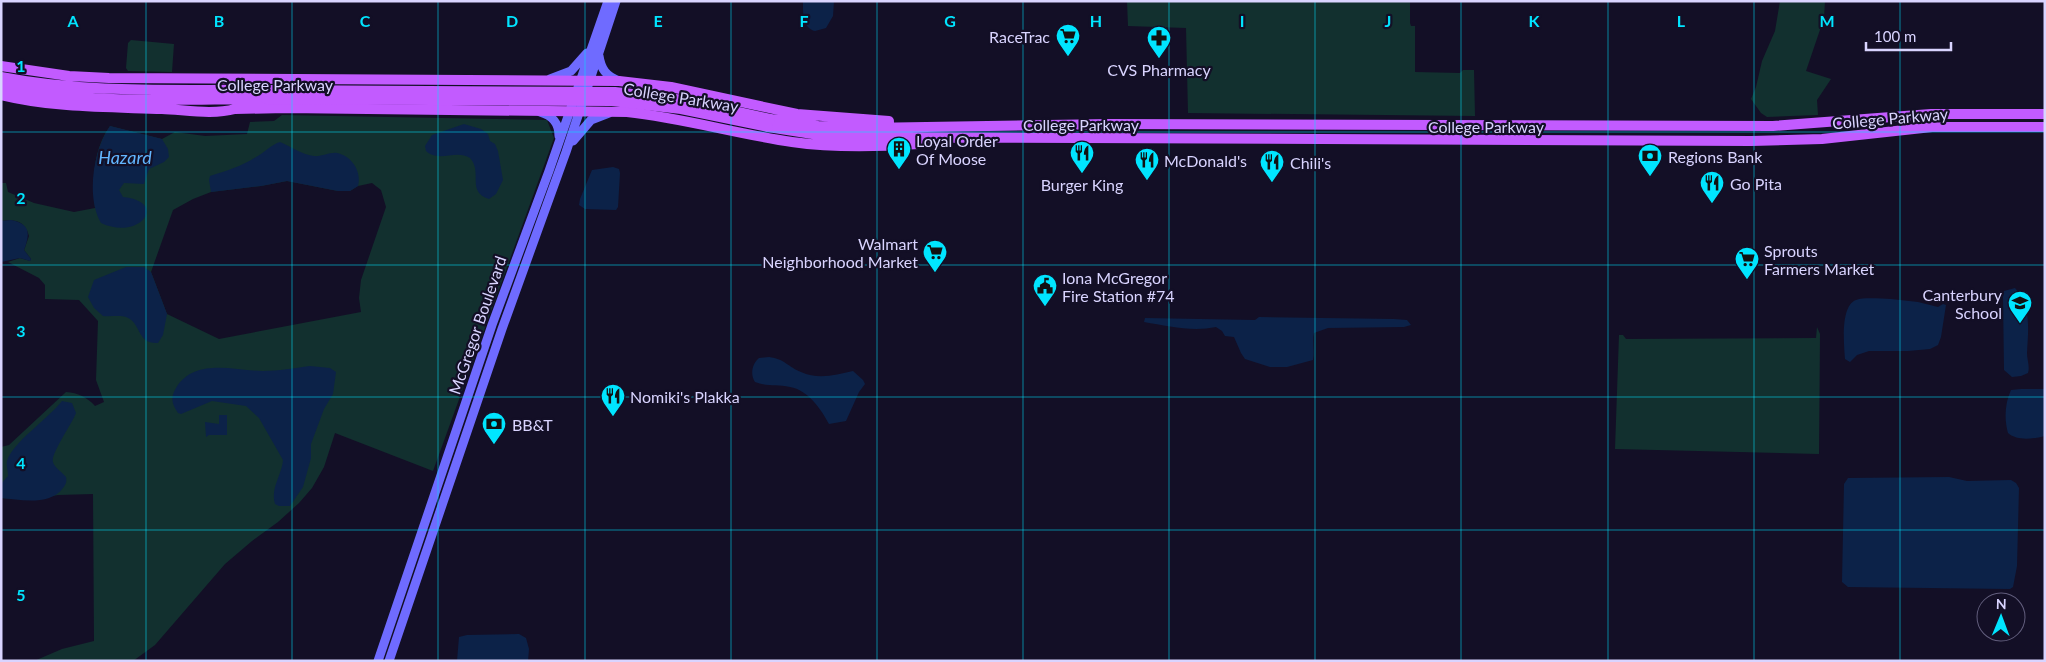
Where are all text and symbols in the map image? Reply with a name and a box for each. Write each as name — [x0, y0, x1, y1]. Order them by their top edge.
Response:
text: A — [66, 11, 79, 30]
text: B — [214, 11, 224, 30]
text: C — [360, 11, 371, 30]
text: D — [506, 11, 518, 30]
text: E — [653, 11, 663, 30]
text: F — [799, 11, 809, 30]
text: G — [944, 11, 956, 30]
text: H — [1090, 11, 1102, 30]
text: I — [1240, 11, 1244, 30]
text: J — [1385, 11, 1391, 30]
text: K — [1529, 11, 1541, 30]
text: L — [1677, 11, 1686, 30]
text: M — [1819, 11, 1835, 30]
scale bar — [1866, 20, 1951, 52]
supermarket icon: RaceTrac — [1055, 23, 1081, 57]
pharmacy icon: CVS Pharmacy — [1146, 25, 1172, 59]
place label: RaceTrac — [989, 27, 1050, 46]
text: 100 m — [1874, 27, 1916, 45]
text: 1 — [16, 56, 26, 75]
place label: CVS Pharmacy — [1107, 60, 1211, 79]
street label: College Parkway — [217, 75, 334, 94]
street label: College Parkway — [622, 79, 741, 116]
street label: College Parkway — [1831, 103, 1949, 133]
street label: College Parkway — [1023, 115, 1140, 134]
street label: College Parkway — [1428, 117, 1545, 136]
place label: Loyal Order Of Moose — [916, 131, 998, 168]
building icon: Loyal Order Of Moose — [886, 136, 912, 170]
restaurant icon: Burger King — [1069, 140, 1095, 174]
bank icon: Regions Bank — [1637, 143, 1663, 177]
water label: Hazard — [98, 146, 152, 168]
restaurant icon: McDonald's — [1134, 147, 1160, 181]
place label: Regions Bank — [1668, 147, 1763, 166]
restaurant icon: Chili's — [1259, 149, 1285, 183]
place label: McDonald's — [1164, 151, 1247, 170]
place label: Chili's — [1290, 153, 1331, 172]
restaurant icon: Go Pita — [1699, 170, 1725, 204]
place label: Go Pita — [1730, 174, 1782, 193]
place label: Burger King — [1041, 175, 1123, 194]
text: 2 — [16, 188, 26, 207]
place label: Walmart Neighborhood Market — [762, 234, 918, 271]
supermarket icon: Walmart Neighborhood Market — [922, 239, 948, 273]
place label: Sprouts Farmers Market — [1764, 241, 1875, 278]
supermarket icon: Sprouts Farmers Market — [1734, 246, 1760, 280]
street label: McGregor Boulevard — [444, 253, 510, 397]
place label: Iona McGregor Fire Station #74 — [1062, 268, 1175, 305]
public building icon: Iona McGregor Fire Station #74 — [1032, 273, 1058, 307]
place label: Canterbury School — [1923, 285, 2003, 322]
school or university icon: Canterbury School — [2007, 290, 2033, 324]
text: 3 — [16, 321, 26, 340]
restaurant icon: Nomiki's Plakka — [600, 383, 626, 417]
place label: Nomiki's Plakka — [630, 387, 740, 406]
bank icon: BB&T — [481, 411, 507, 445]
place label: BB&T — [512, 415, 553, 434]
text: 4 — [16, 453, 26, 472]
text: 5 — [16, 585, 26, 604]
north arrow — [1976, 592, 2026, 642]
text: N — [1996, 595, 2007, 612]

